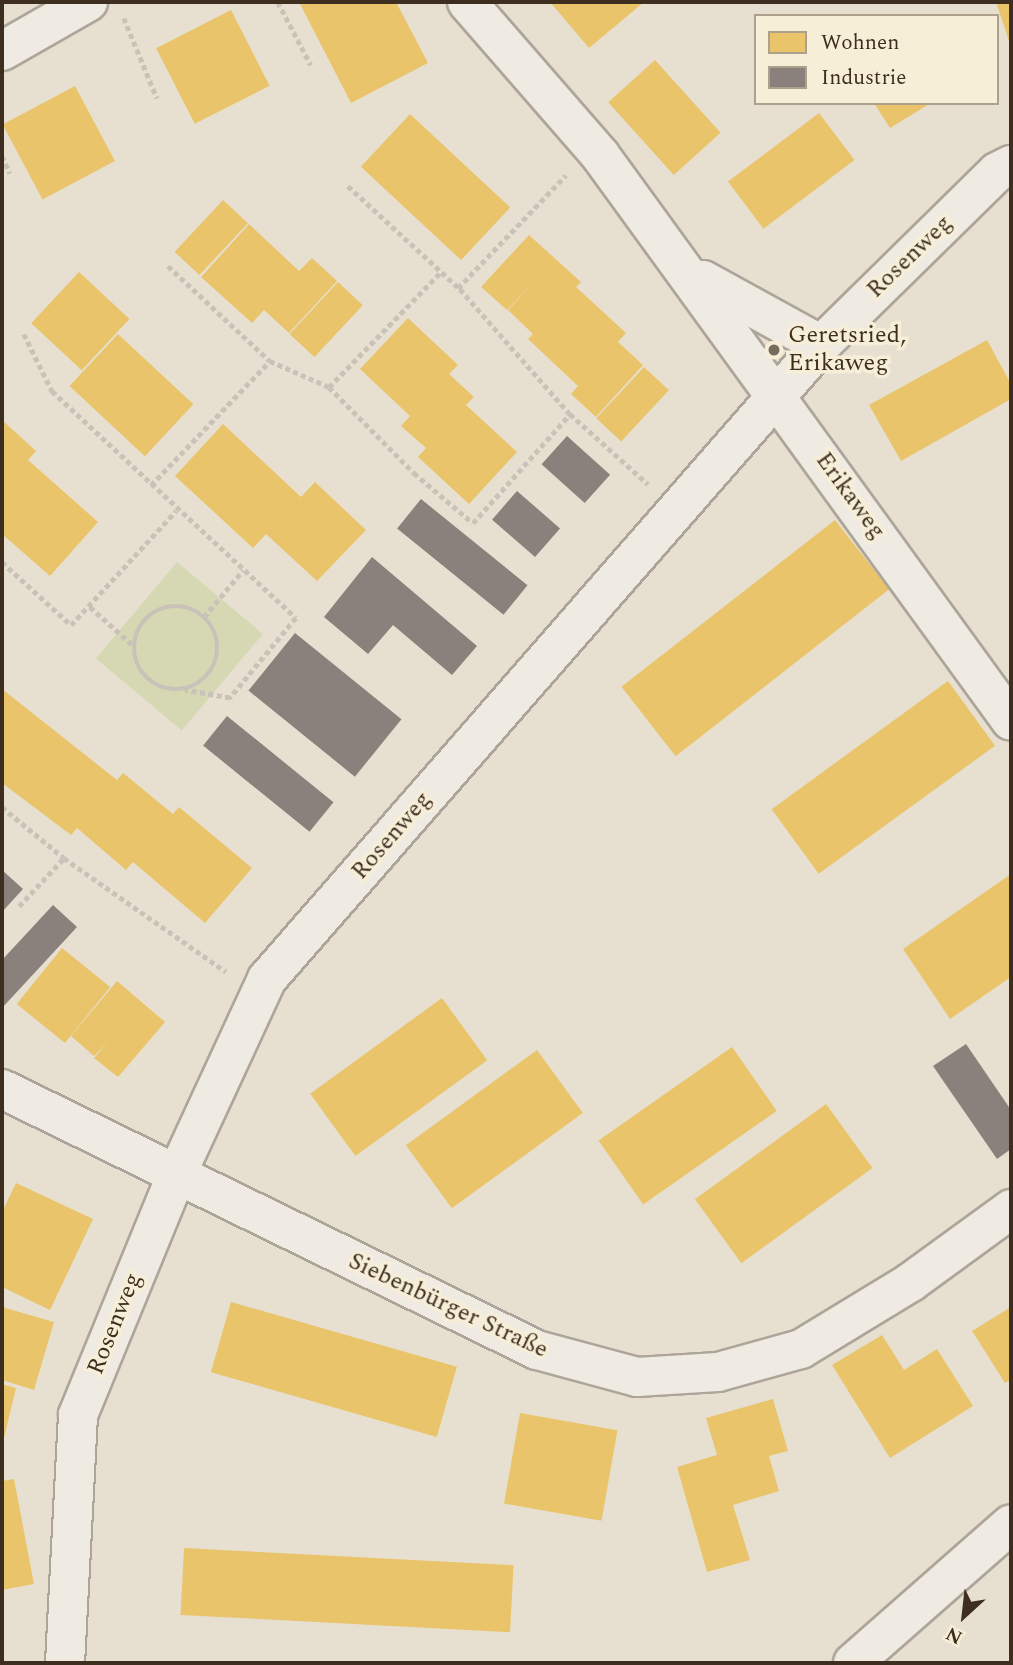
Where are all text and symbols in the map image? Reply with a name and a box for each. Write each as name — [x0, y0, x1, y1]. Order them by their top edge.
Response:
legend — [754, 14, 999, 105]
text: Wohnen — [821, 27, 899, 59]
text: Industrie — [821, 62, 907, 94]
street label: Rosenweg — [861, 209, 959, 305]
place label: Geretsried, Erikaweg — [788, 322, 906, 378]
marker: Geretsried, Erikaweg — [766, 342, 782, 358]
street label: Erikaweg — [809, 447, 891, 545]
street label: Rosenweg — [346, 786, 438, 886]
street label: Siebenbürger Straße — [344, 1247, 552, 1365]
street label: Rosenweg — [82, 1269, 148, 1379]
north arrow — [929, 1581, 999, 1651]
text: N — [941, 1619, 968, 1652]

